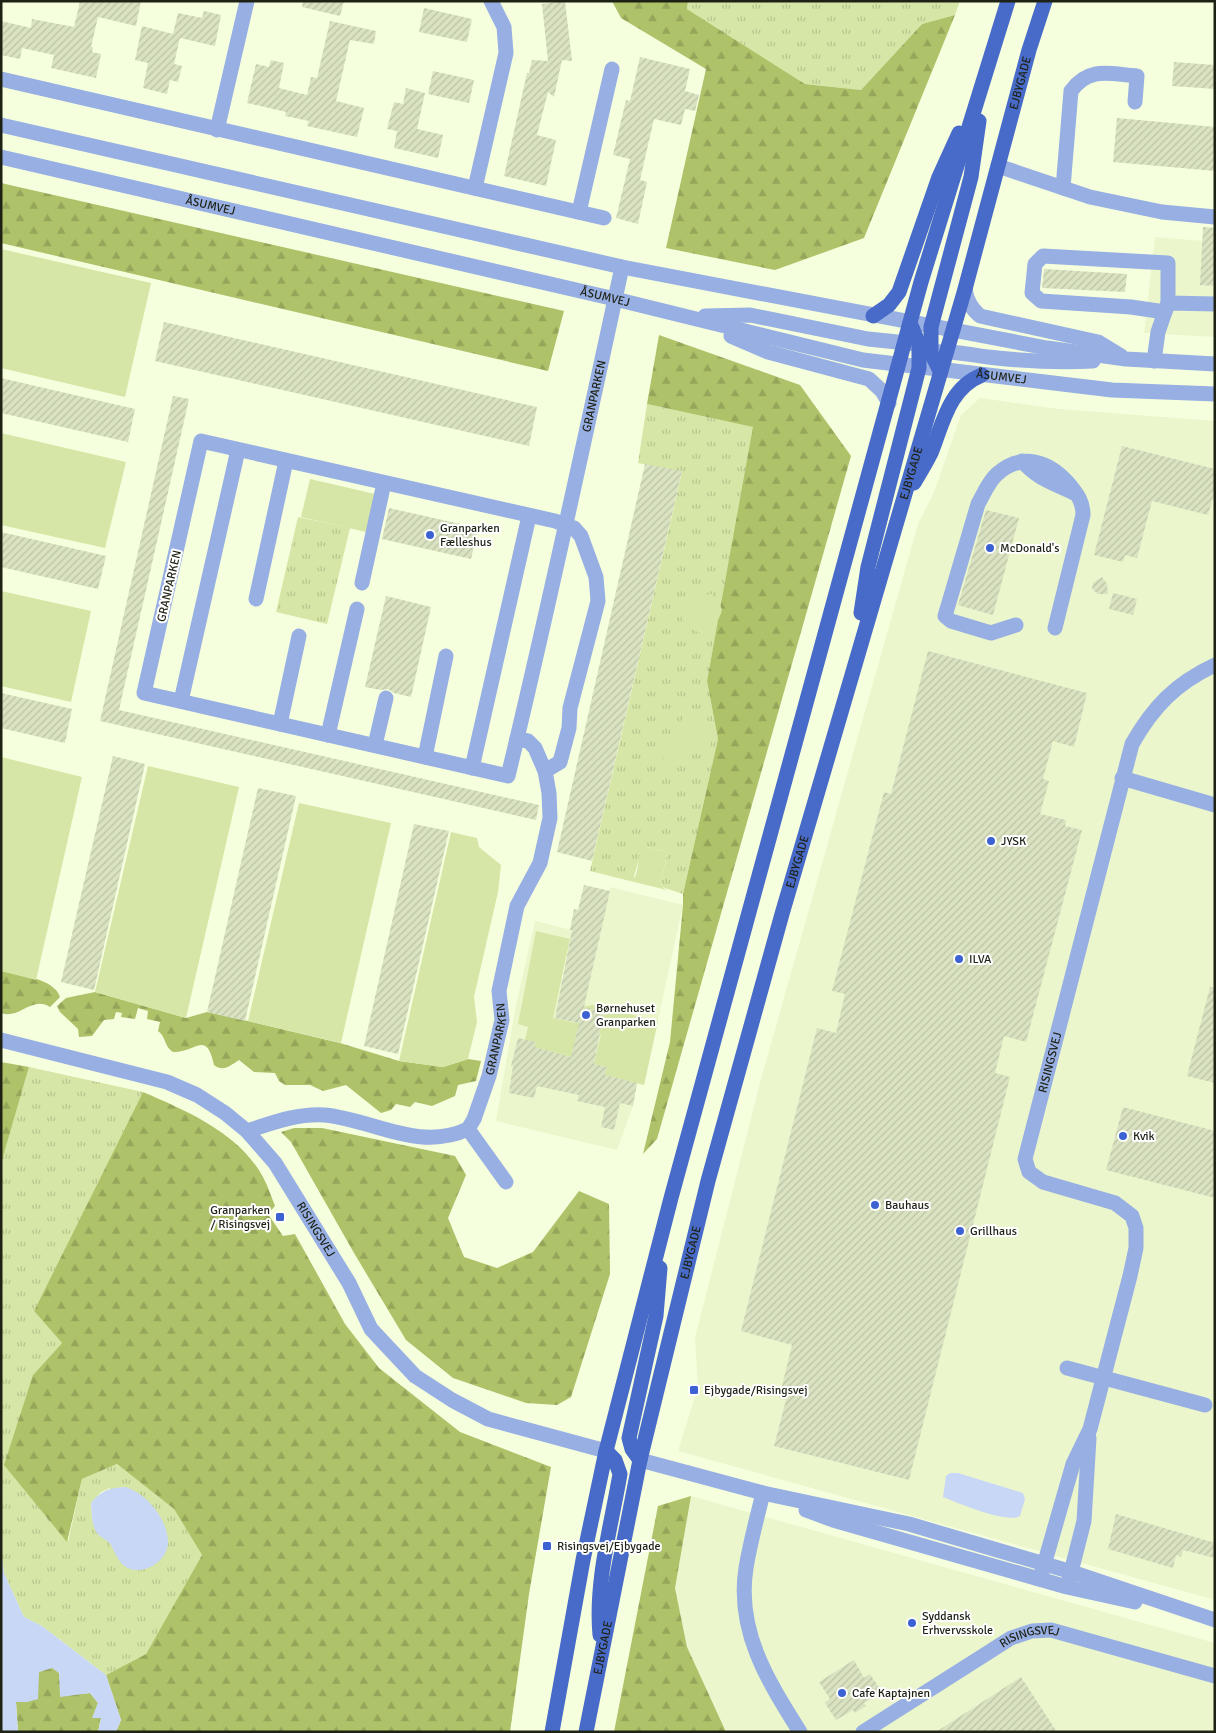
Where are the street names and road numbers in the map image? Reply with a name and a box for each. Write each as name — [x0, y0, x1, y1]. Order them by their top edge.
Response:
street label: EJBYGADE — [1006, 55, 1035, 111]
street label: ÅSUMVEJ — [184, 193, 237, 219]
street label: ÅSUMVEJ — [579, 284, 631, 310]
street label: GRANPARKEN — [579, 359, 610, 434]
street label: ÅSUMVEJ — [975, 367, 1027, 388]
street label: EJBYGADE — [897, 445, 927, 502]
street label: GRANPARKEN — [154, 549, 185, 623]
street label: EJBYGADE — [783, 833, 813, 890]
street label: GRANPARKEN — [482, 1002, 510, 1077]
street label: RISINGSVEJ — [1035, 1030, 1065, 1094]
street label: RISINGSVEJ — [293, 1199, 338, 1260]
street label: EJBYGADE — [677, 1224, 705, 1281]
street label: EJBYGADE — [591, 1619, 616, 1676]
street label: RISINGSVEJ — [997, 1623, 1061, 1651]

